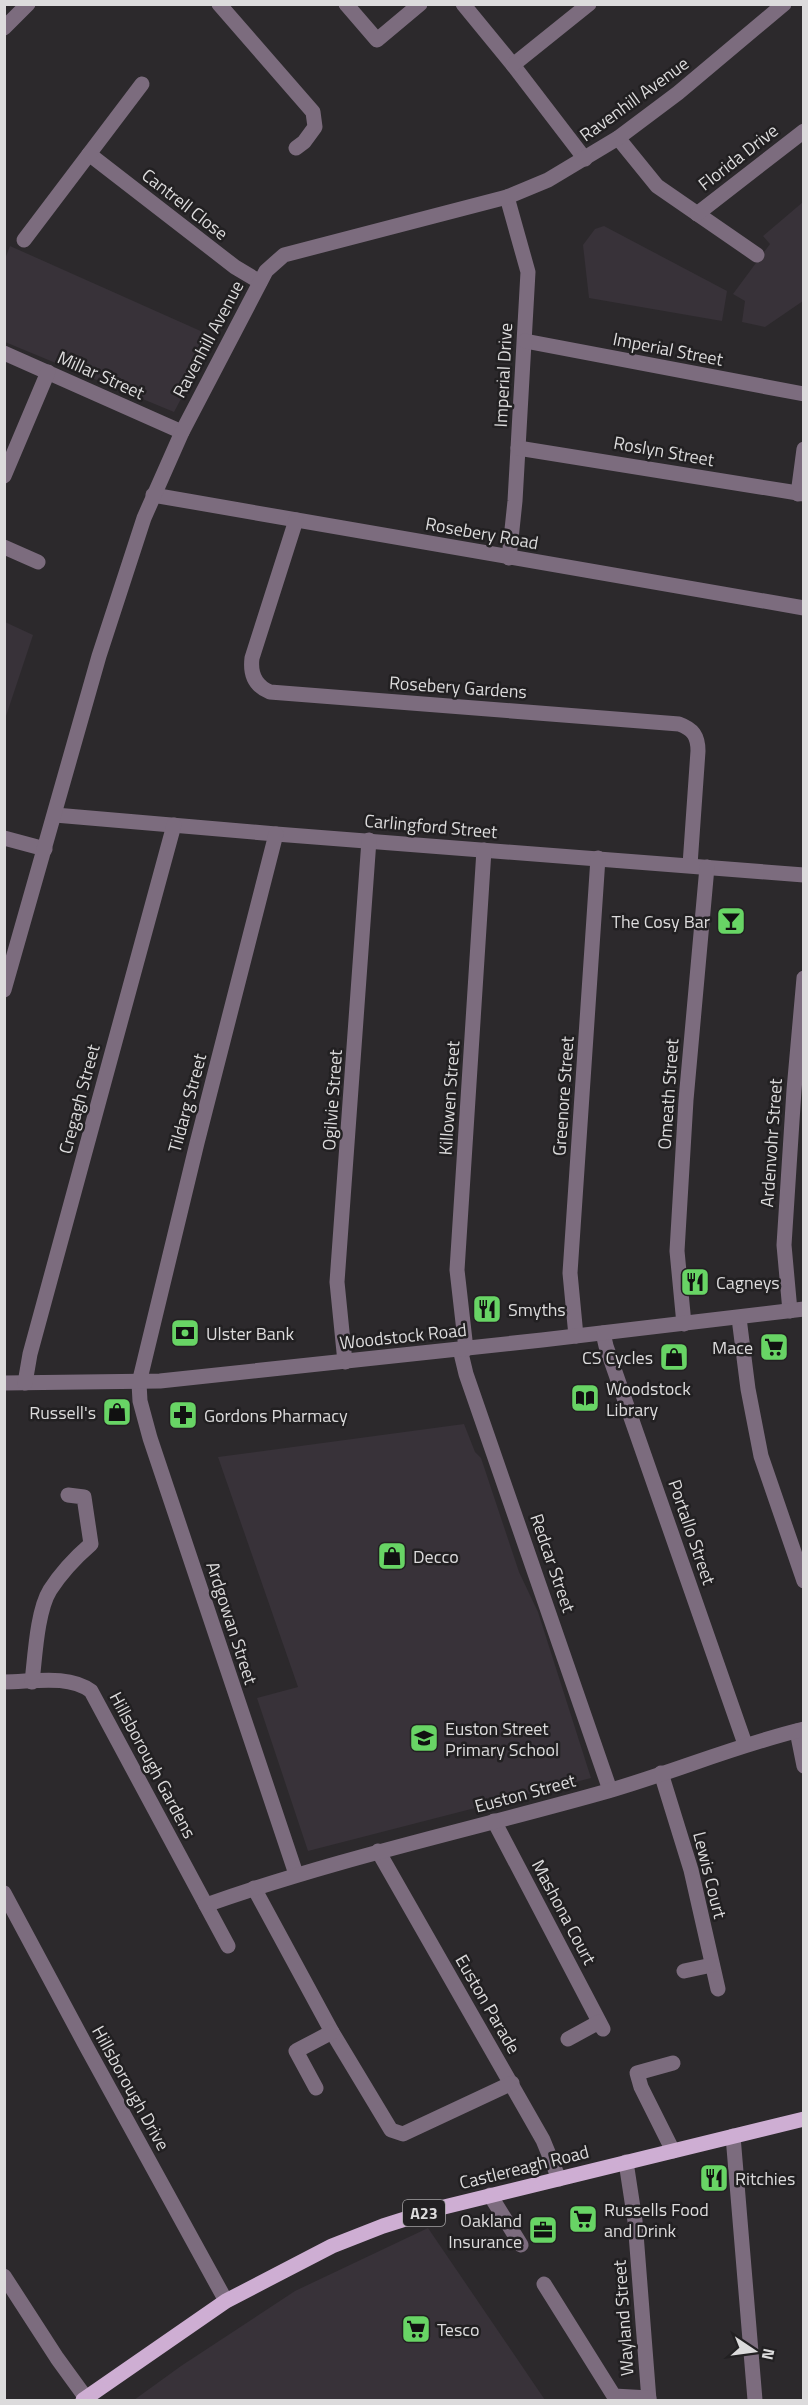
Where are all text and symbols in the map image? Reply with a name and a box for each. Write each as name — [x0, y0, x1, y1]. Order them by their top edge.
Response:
street label: Ravenhill Avenue — [574, 50, 694, 148]
street label: Florida Drive — [692, 117, 784, 197]
street label: Cantrell Close — [136, 162, 234, 246]
street label: Ravenhill Avenue — [166, 276, 250, 402]
street label: Imperial Drive — [487, 322, 519, 428]
street label: Imperial Street — [611, 325, 726, 373]
street label: Millar Street — [53, 344, 150, 407]
street label: Roslyn Street — [612, 429, 717, 473]
street label: Rosebery Road — [423, 510, 541, 556]
street label: Rosebery Gardens — [388, 669, 528, 705]
street label: Carlingford Street — [363, 807, 499, 845]
bar icon: The Cosy Bar — [715, 905, 747, 937]
place label: The Cosy Bar — [611, 908, 710, 935]
street label: Greenore Street — [545, 1035, 581, 1157]
street label: Omeath Street — [651, 1037, 685, 1151]
street label: Killowen Street — [432, 1039, 467, 1156]
street label: Cregagh Street — [51, 1041, 107, 1157]
street label: Ogilvie Street — [315, 1048, 349, 1151]
street label: Tildarg Street — [161, 1050, 213, 1156]
street label: Ardenvohr Street — [753, 1077, 789, 1208]
restaurant icon: Cagneys — [679, 1266, 711, 1298]
place label: Cagneys — [716, 1269, 780, 1296]
restaurant icon: Smyths — [471, 1293, 503, 1325]
place label: Smyths — [508, 1296, 566, 1323]
street label: Woodstock Road — [338, 1316, 468, 1356]
bank icon: Ulster Bank — [169, 1317, 201, 1349]
place label: Ulster Bank — [206, 1320, 294, 1347]
supermarket icon: Mace — [758, 1331, 790, 1363]
place label: Mace — [712, 1334, 753, 1361]
shop icon: CS Cycles — [658, 1341, 690, 1373]
place label: CS Cycles — [582, 1344, 653, 1371]
place label: Woodstock Library — [606, 1375, 691, 1423]
library icon: Woodstock Library — [569, 1382, 601, 1414]
shop icon: Russell's — [101, 1396, 133, 1428]
place label: Russell's — [29, 1399, 96, 1426]
pharmacy icon: Gordons Pharmacy — [167, 1399, 199, 1431]
place label: Gordons Pharmacy — [204, 1402, 348, 1429]
street label: Portallo Street — [661, 1476, 723, 1589]
street label: Redcar Street — [523, 1510, 583, 1617]
shop icon: Decco — [376, 1540, 408, 1572]
place label: Decco — [413, 1543, 459, 1570]
street label: Ardgowan Street — [199, 1558, 265, 1688]
street label: Hillsborough Gardens — [103, 1687, 203, 1843]
place label: Euston Street Primary School — [445, 1715, 559, 1763]
school or university icon: Euston Street Primary School — [408, 1722, 440, 1754]
street label: Euston Street — [471, 1766, 579, 1819]
street label: Lewis Court — [686, 1829, 734, 1922]
street label: Mashona Court — [525, 1855, 603, 1970]
street label: Euston Parade — [449, 1949, 527, 2059]
street label: Hillsborough Drive — [85, 2021, 177, 2155]
street label: Castlereagh Road — [456, 2138, 592, 2196]
restaurant icon: Ritchies — [698, 2162, 730, 2194]
place label: Ritchies — [735, 2165, 795, 2192]
place label: Russells Food and Drink — [604, 2196, 709, 2244]
road number: A23 — [403, 2200, 445, 2226]
supermarket icon: Russells Food and Drink — [567, 2203, 599, 2235]
place label: Oakland Insurance — [448, 2207, 522, 2255]
office icon: Oakland Insurance — [527, 2214, 559, 2246]
street label: Wayland Street — [605, 2259, 641, 2377]
supermarket icon: Tesco — [400, 2313, 432, 2345]
place label: Tesco — [437, 2316, 480, 2343]
north arrow — [724, 2321, 784, 2381]
text: N — [756, 2346, 782, 2362]

